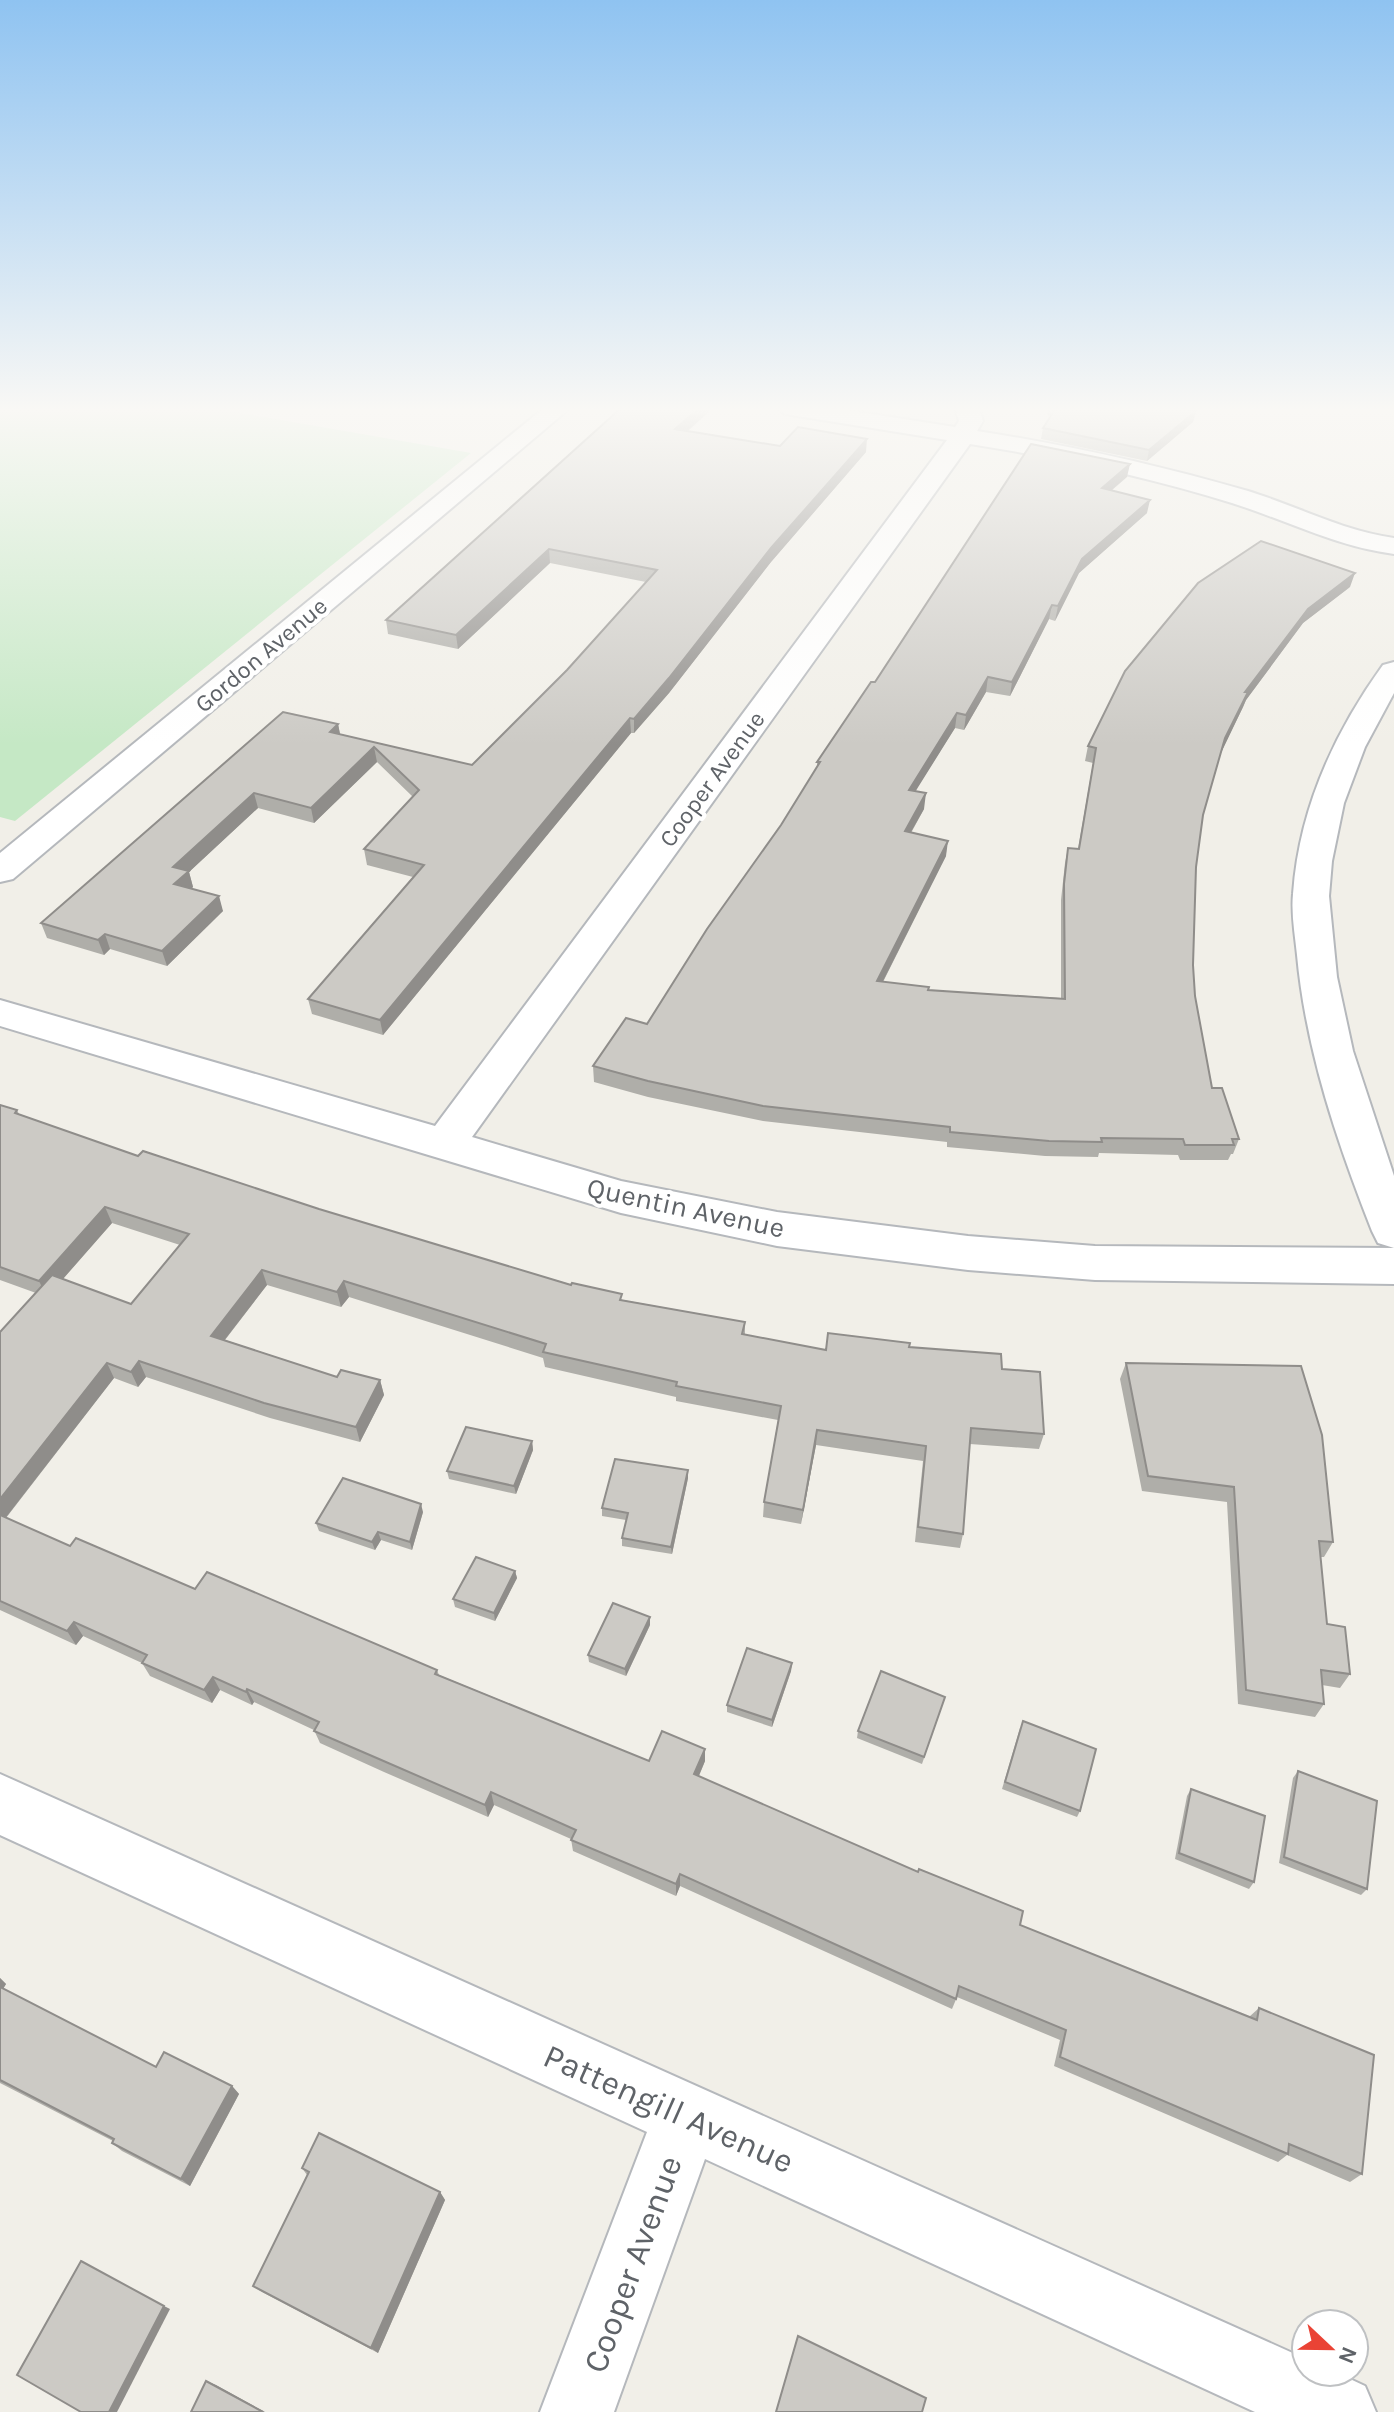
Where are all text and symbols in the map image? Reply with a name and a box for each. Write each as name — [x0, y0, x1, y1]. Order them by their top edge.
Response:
street label: Gordon Avenue — [189, 592, 333, 718]
street label: Cooper Avenue — [653, 706, 771, 852]
street label: Quentin Avenue — [584, 1170, 788, 1245]
street label: Pattengill Avenue — [537, 2036, 800, 2182]
street label: Cooper Avenue — [575, 2151, 691, 2378]
north arrow — [1290, 2308, 1370, 2388]
text: N — [1333, 2343, 1363, 2367]

